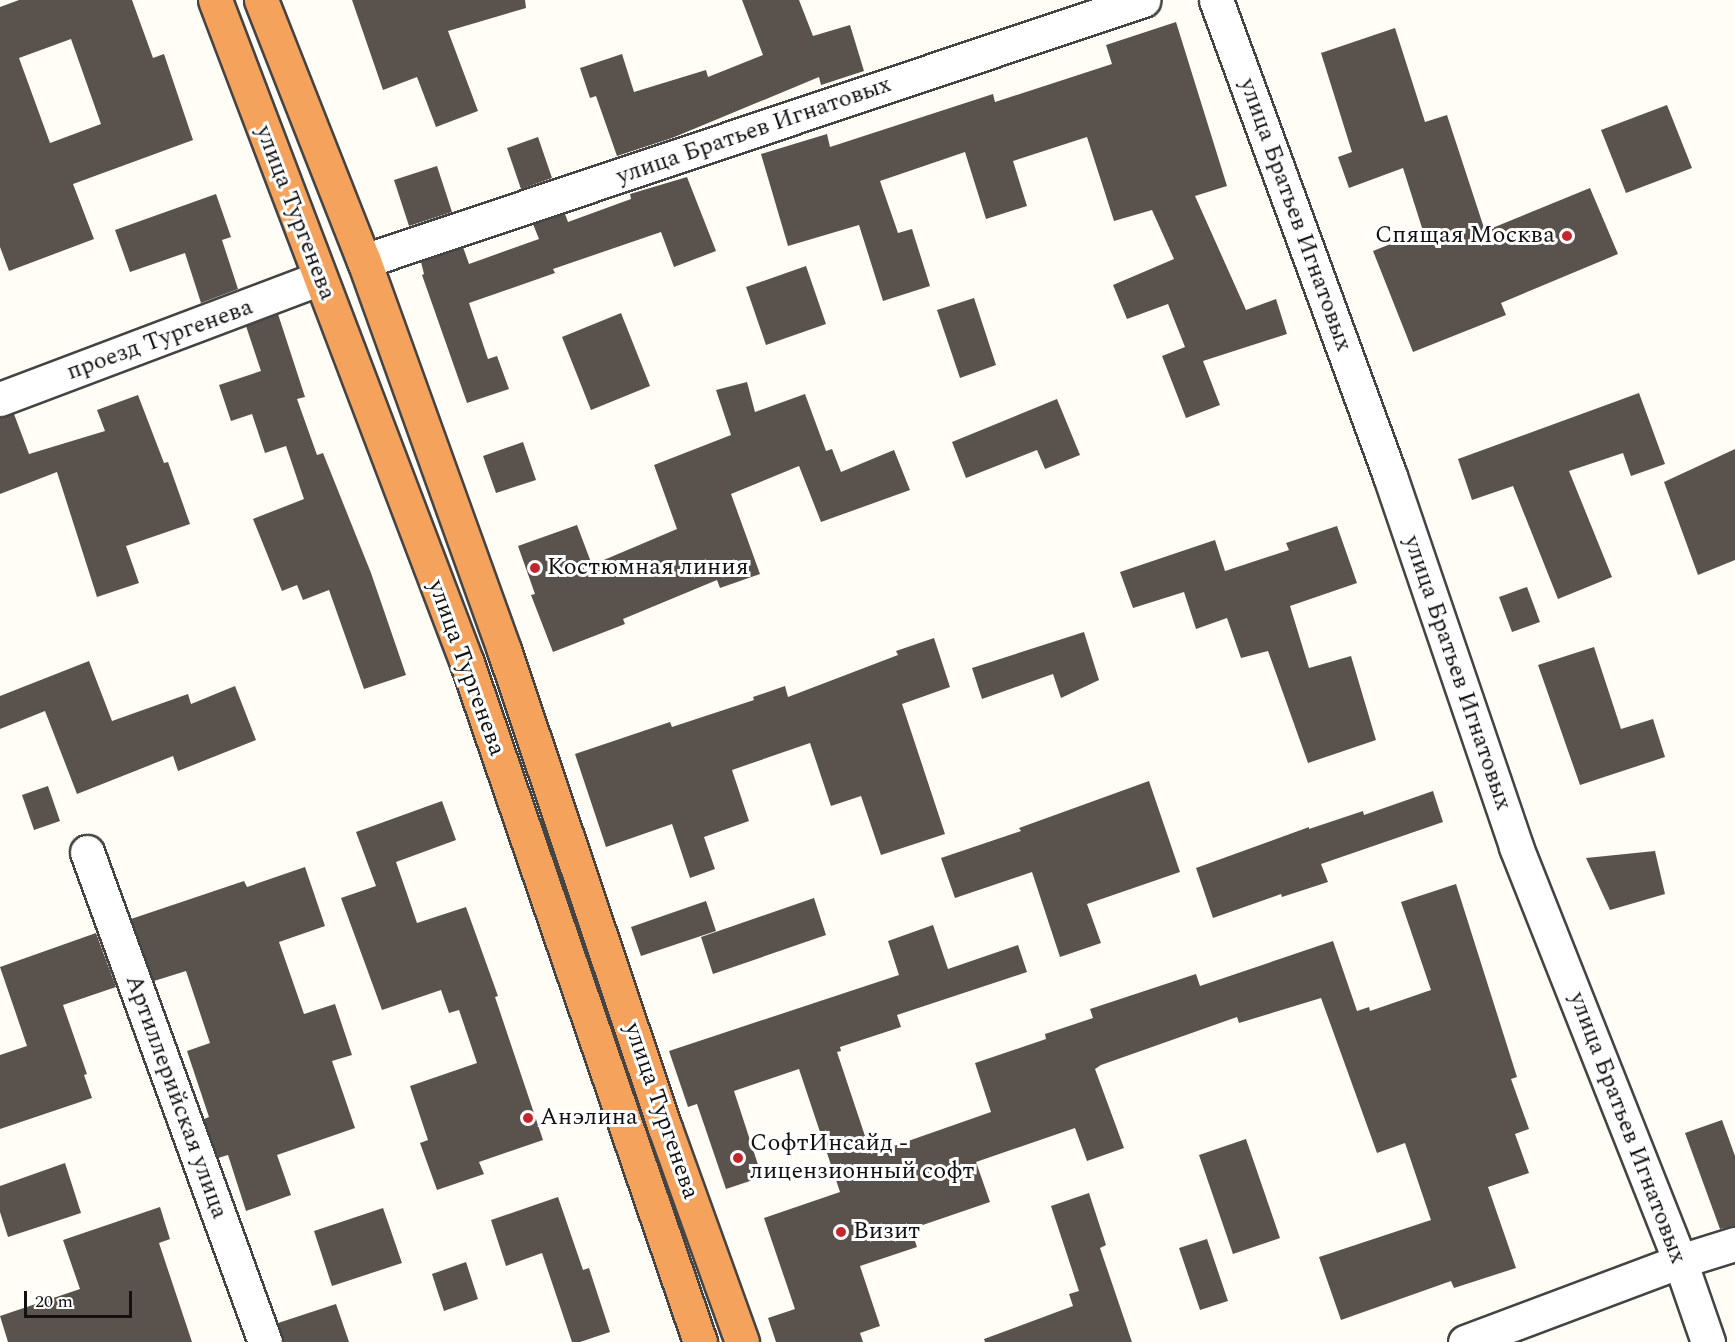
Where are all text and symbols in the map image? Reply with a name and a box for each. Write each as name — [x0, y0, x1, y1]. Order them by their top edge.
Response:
street label: улица Братьев Игнатовых — [613, 70, 895, 192]
street label: улица Братьев Игнатовых — [1232, 75, 1358, 355]
street label: улица Тургенева — [248, 122, 342, 304]
place label: Спящая Москва — [1375, 222, 1555, 250]
marker: Спящая Москва — [1560, 229, 1574, 243]
street label: проезд Тургенева — [63, 293, 257, 387]
street label: улица Братьев Игнатовых — [1396, 532, 1518, 814]
place label: Костюмная линия — [547, 554, 749, 582]
marker: Костюмная линия — [528, 561, 542, 575]
street label: улица Тургенева — [421, 576, 511, 760]
street label: Артиллерийская улица — [118, 971, 234, 1223]
street label: улица Братьев Игнатовых — [1562, 988, 1692, 1268]
street label: улица Тургенева — [617, 1019, 705, 1203]
place label: Анэлина — [540, 1104, 638, 1132]
marker: Анэлина — [521, 1111, 535, 1125]
place label: СофтИнсайд - лицензионный софт — [750, 1130, 974, 1186]
marker: СофтИнсайд - лицензионный софт — [731, 1151, 745, 1165]
place label: Визит — [853, 1218, 920, 1246]
marker: Визит — [834, 1225, 848, 1239]
scale bar — [27, 1279, 135, 1317]
text: 20 m — [35, 1288, 73, 1315]

